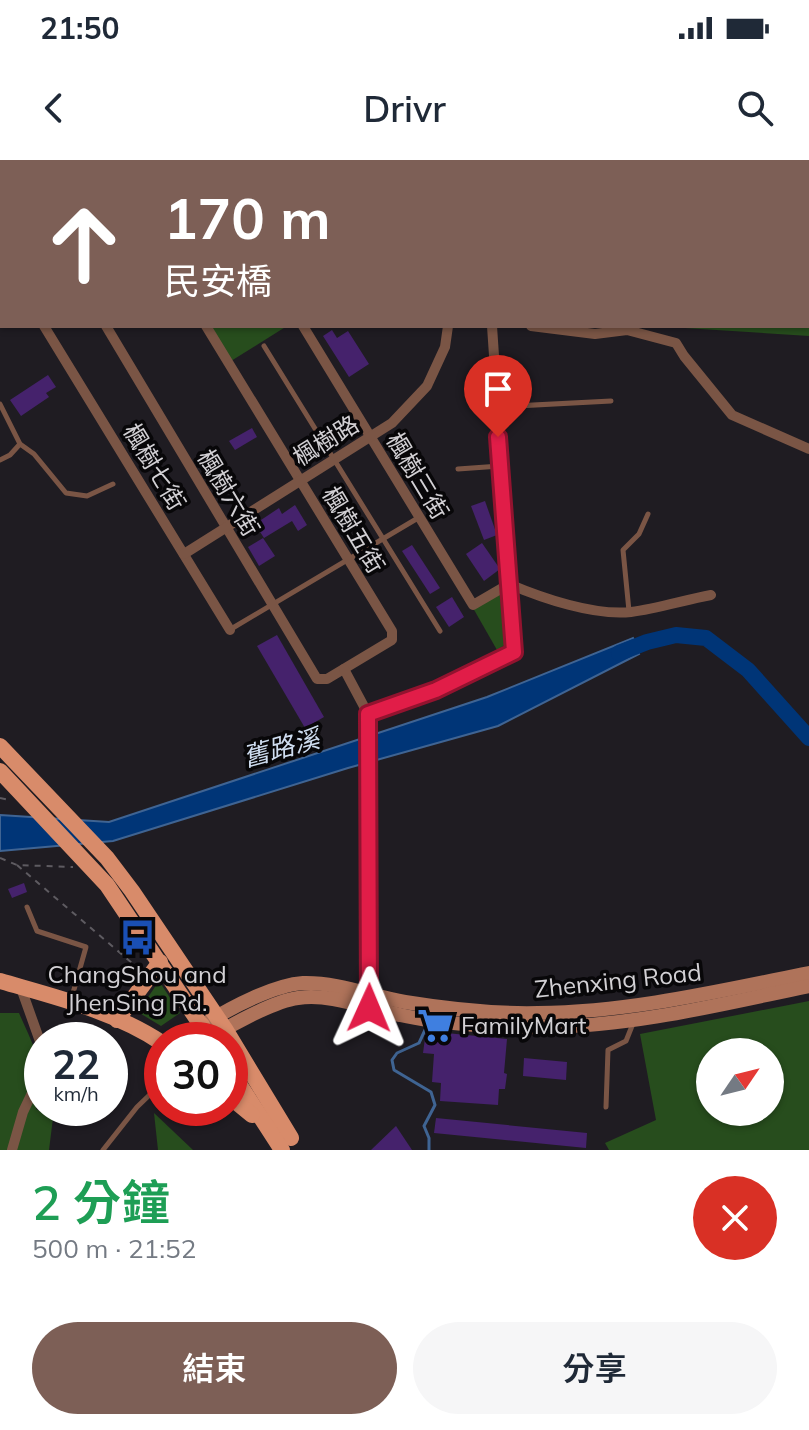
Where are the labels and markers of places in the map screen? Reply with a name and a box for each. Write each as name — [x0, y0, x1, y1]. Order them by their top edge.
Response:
pin — [464, 355, 532, 437]
bus stop icon: ChangShou and JhenSing Rd. — [118, 919, 156, 957]
place label: ChangShou and JhenSing Rd. — [47, 959, 227, 1017]
supermarket icon: FamilyMart — [416, 1007, 454, 1045]
place label: FamilyMart — [461, 1010, 586, 1040]

